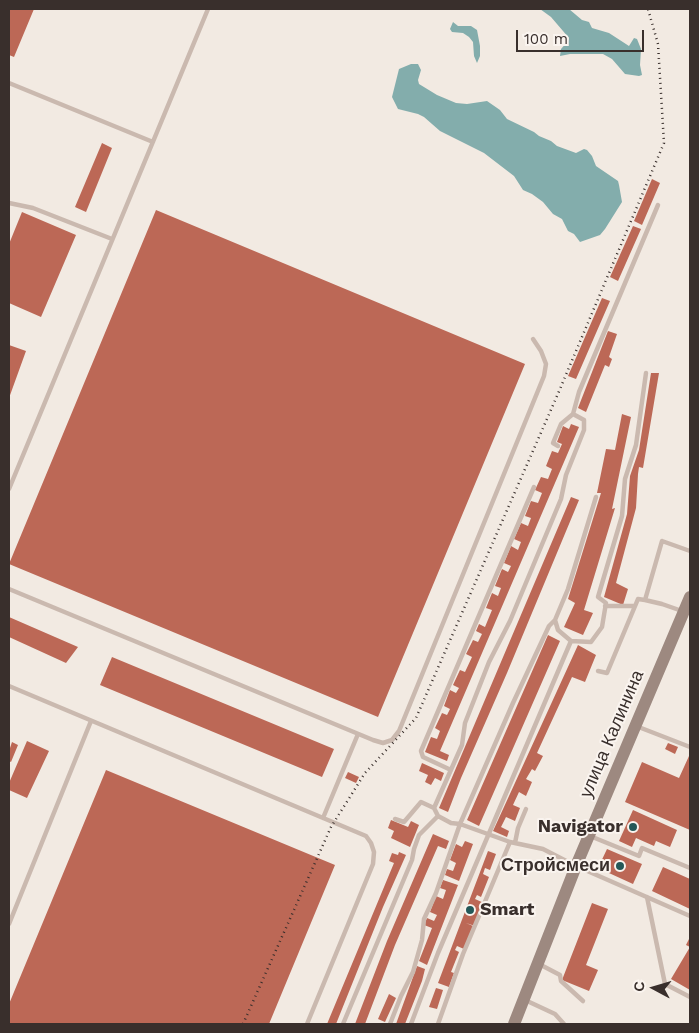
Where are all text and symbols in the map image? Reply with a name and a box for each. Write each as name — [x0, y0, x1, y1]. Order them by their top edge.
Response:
scale bar — [519, 20, 646, 52]
text: 100 m — [524, 30, 568, 48]
street label: улица Калинина — [575, 667, 649, 801]
place label: Navigator — [538, 816, 623, 838]
marker: Navigator — [627, 821, 639, 833]
place label: Стройсмеси — [501, 855, 610, 877]
marker: Стройсмеси — [614, 860, 626, 872]
place label: Smart — [480, 899, 534, 921]
marker: Smart — [464, 904, 476, 916]
north arrow — [629, 963, 679, 1013]
text: С — [631, 981, 648, 992]

